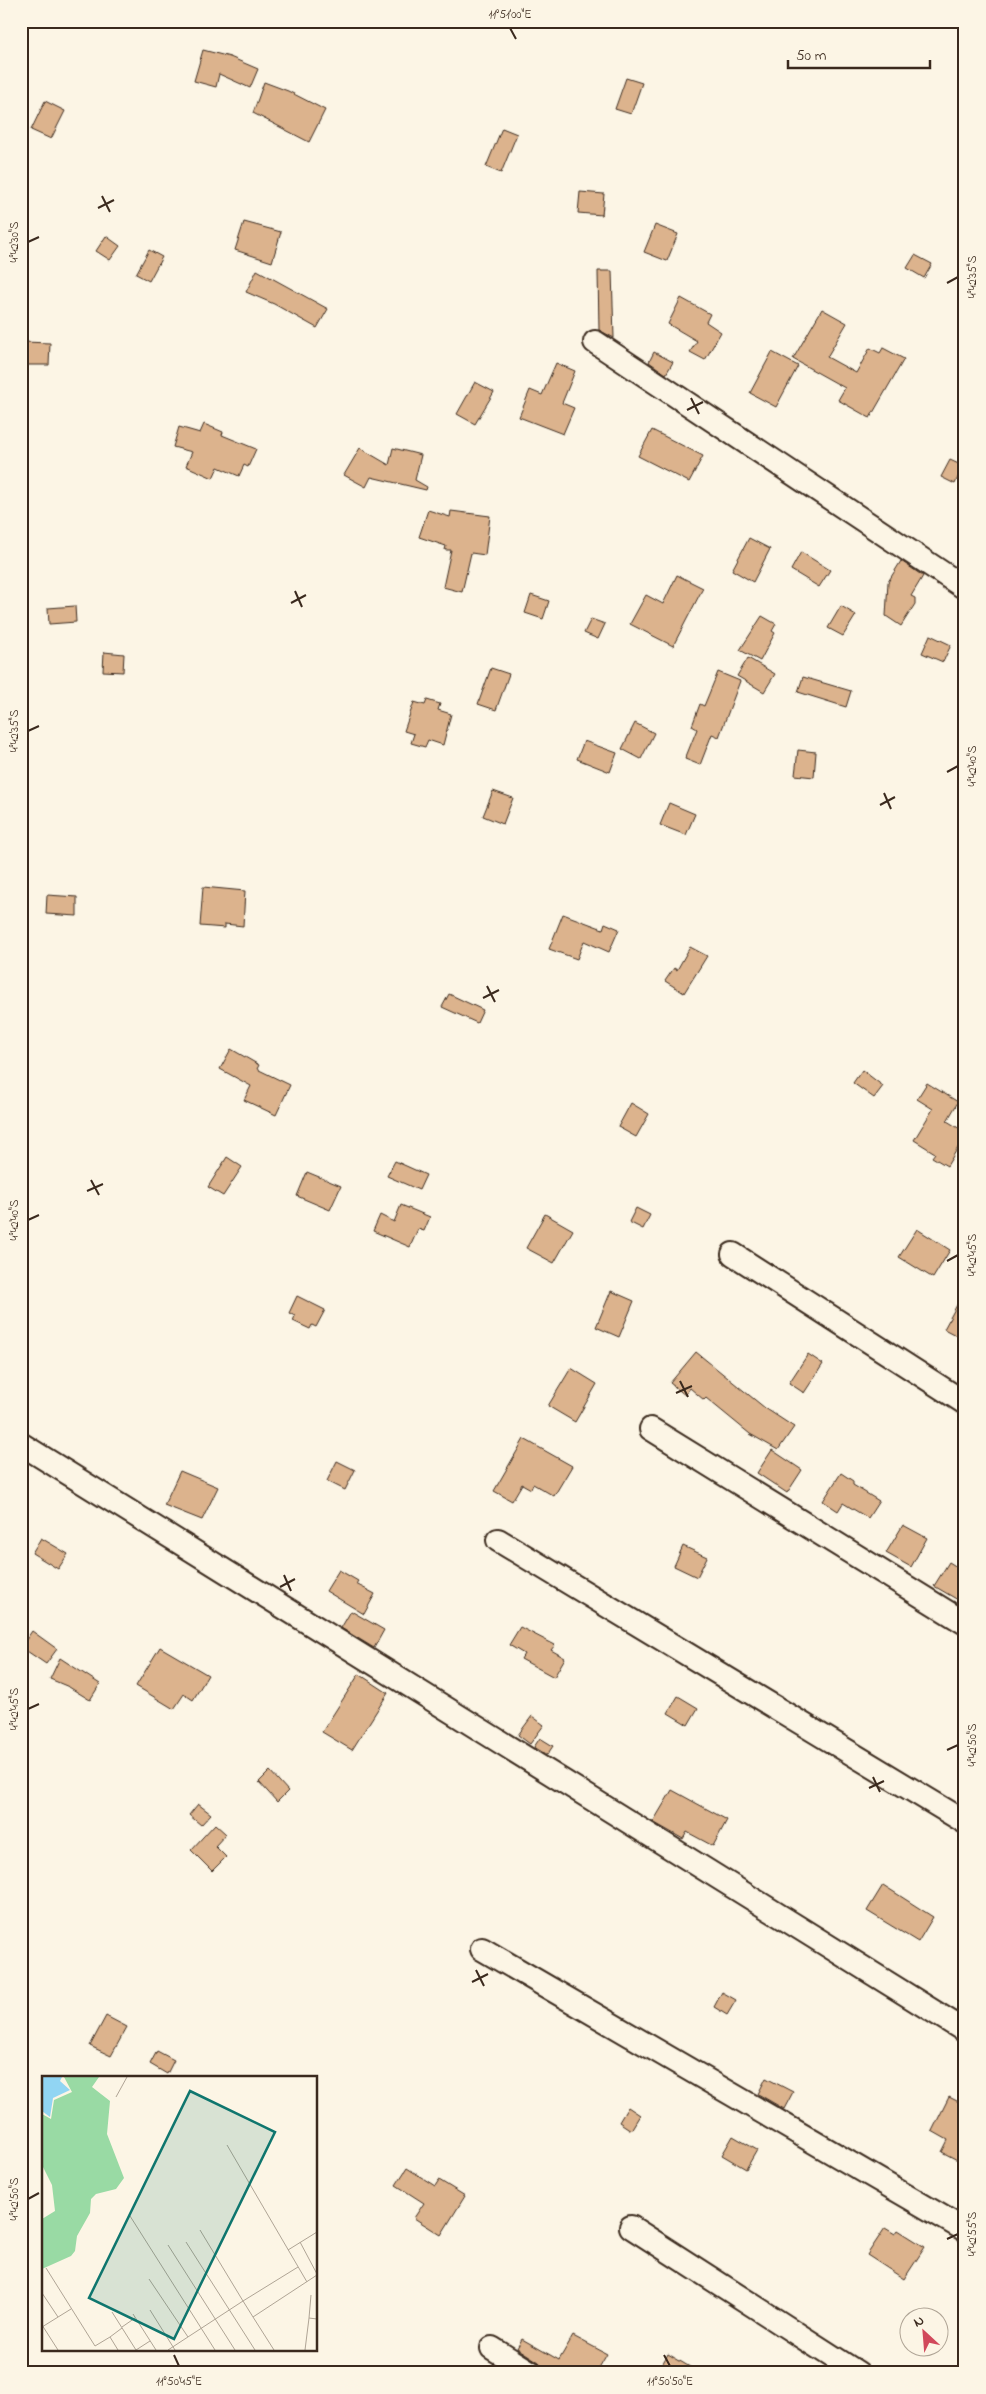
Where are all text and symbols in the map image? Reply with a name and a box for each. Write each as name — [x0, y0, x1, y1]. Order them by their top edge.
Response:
text: 11°51'00"E — [488, 6, 532, 24]
scale bar — [788, 38, 931, 70]
text: 50 m — [796, 45, 827, 67]
text: 4°42'30"S — [6, 221, 24, 262]
text: 4°42'35"S — [964, 255, 982, 298]
text: 4°42'35"S — [6, 709, 24, 752]
text: 4°42'40"S — [964, 745, 982, 786]
text: 4°42'40"S — [6, 1199, 24, 1240]
text: 4°42'45"S — [964, 1233, 982, 1276]
text: 4°42'45"S — [6, 1687, 24, 1730]
text: 4°42'50"S — [964, 1723, 982, 1766]
inset map — [42, 2076, 318, 2352]
text: 4°42'50"S — [6, 2177, 24, 2220]
text: 4°42'55"S — [964, 2211, 982, 2256]
north arrow — [898, 2306, 948, 2356]
text: N — [910, 2310, 928, 2333]
text: 11°50'45"E — [156, 2373, 202, 2391]
text: 11°50'50"E — [647, 2373, 693, 2391]

